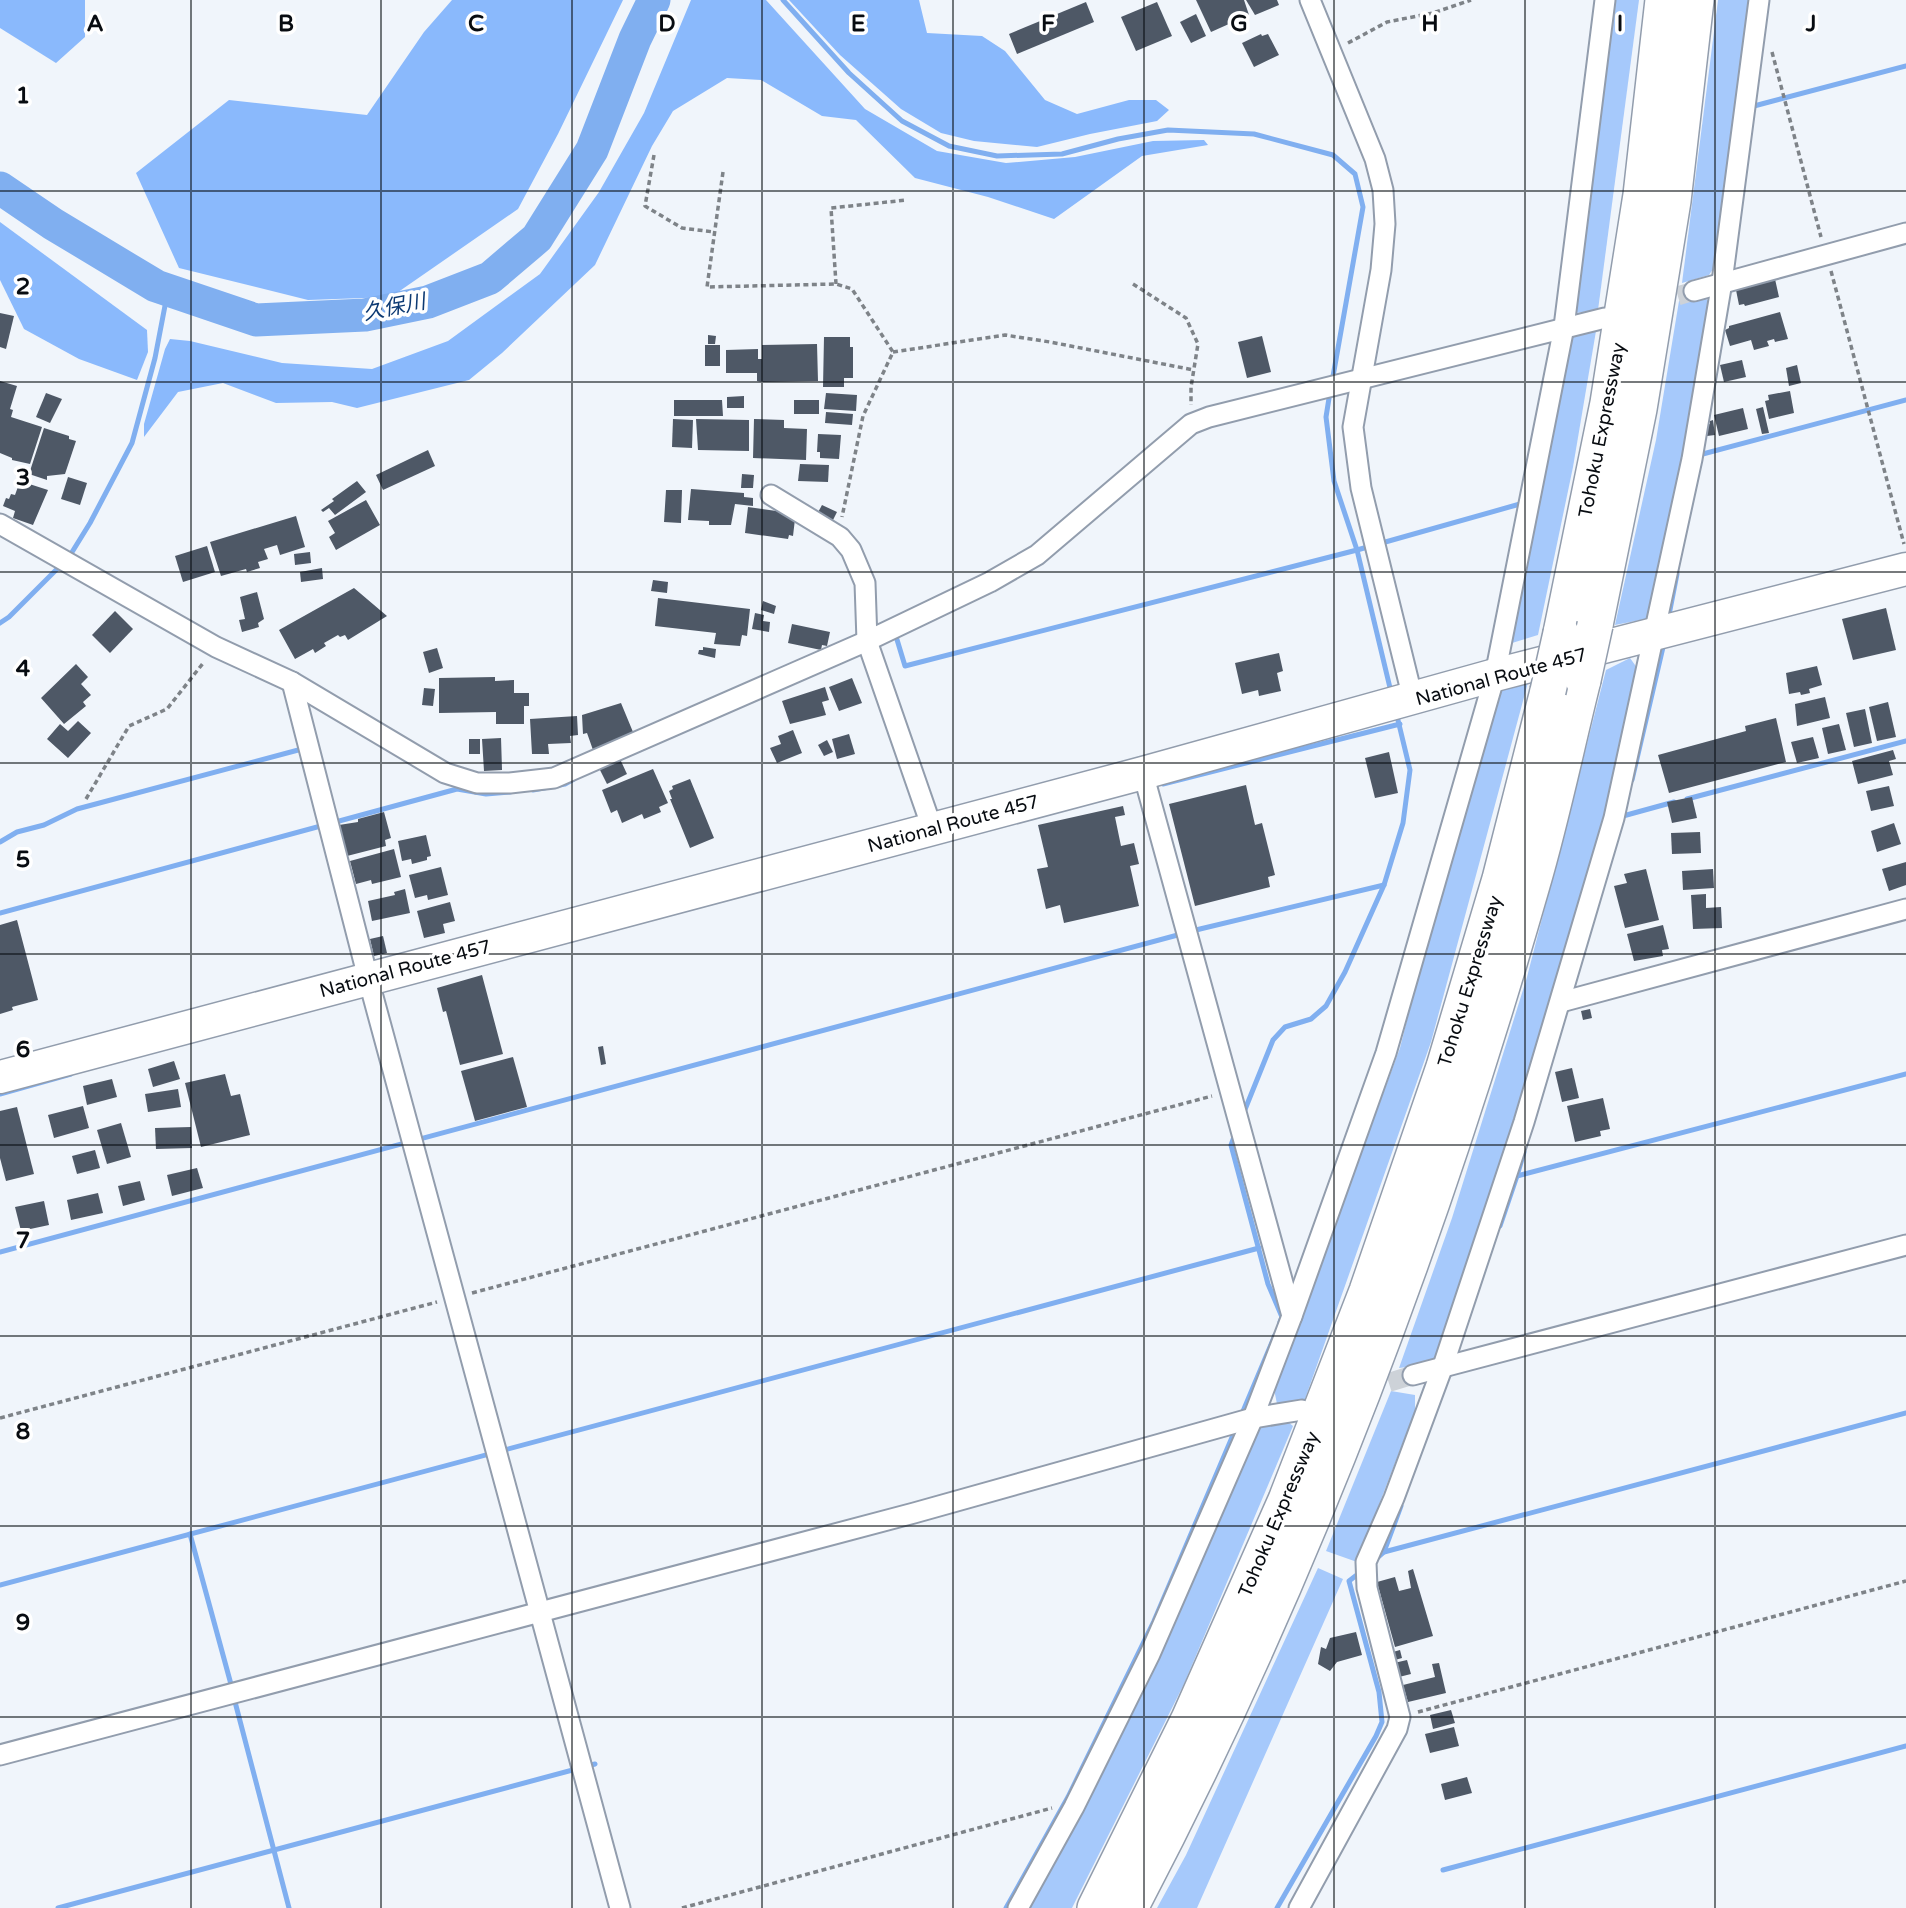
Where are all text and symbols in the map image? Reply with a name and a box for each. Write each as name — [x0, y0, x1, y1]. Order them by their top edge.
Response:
text: A — [86, 10, 104, 38]
text: B — [278, 10, 294, 38]
text: C — [468, 10, 484, 38]
text: D — [658, 10, 676, 38]
text: E — [851, 10, 865, 38]
text: F — [1041, 10, 1055, 38]
text: G — [1230, 10, 1248, 38]
text: H — [1421, 10, 1439, 38]
text: I — [1617, 10, 1623, 38]
text: J — [1805, 10, 1816, 38]
text: 1 — [16, 82, 30, 110]
text: 2 — [16, 273, 30, 301]
water label: 久保川 — [361, 289, 429, 326]
street label: Tohoku Expressway — [1574, 341, 1630, 520]
text: 3 — [16, 464, 30, 492]
street label: National Route 457 — [1413, 644, 1589, 710]
text: 4 — [16, 655, 31, 683]
street label: National Route 457 — [865, 791, 1041, 857]
text: 5 — [16, 846, 30, 874]
street label: Tohoku Expressway — [1433, 893, 1506, 1070]
street label: National Route 457 — [317, 936, 493, 1002]
text: 6 — [16, 1036, 30, 1064]
text: 7 — [16, 1227, 30, 1255]
text: 8 — [16, 1418, 30, 1446]
street label: Tohoku Expressway — [1234, 1428, 1324, 1601]
text: 9 — [16, 1609, 30, 1637]

